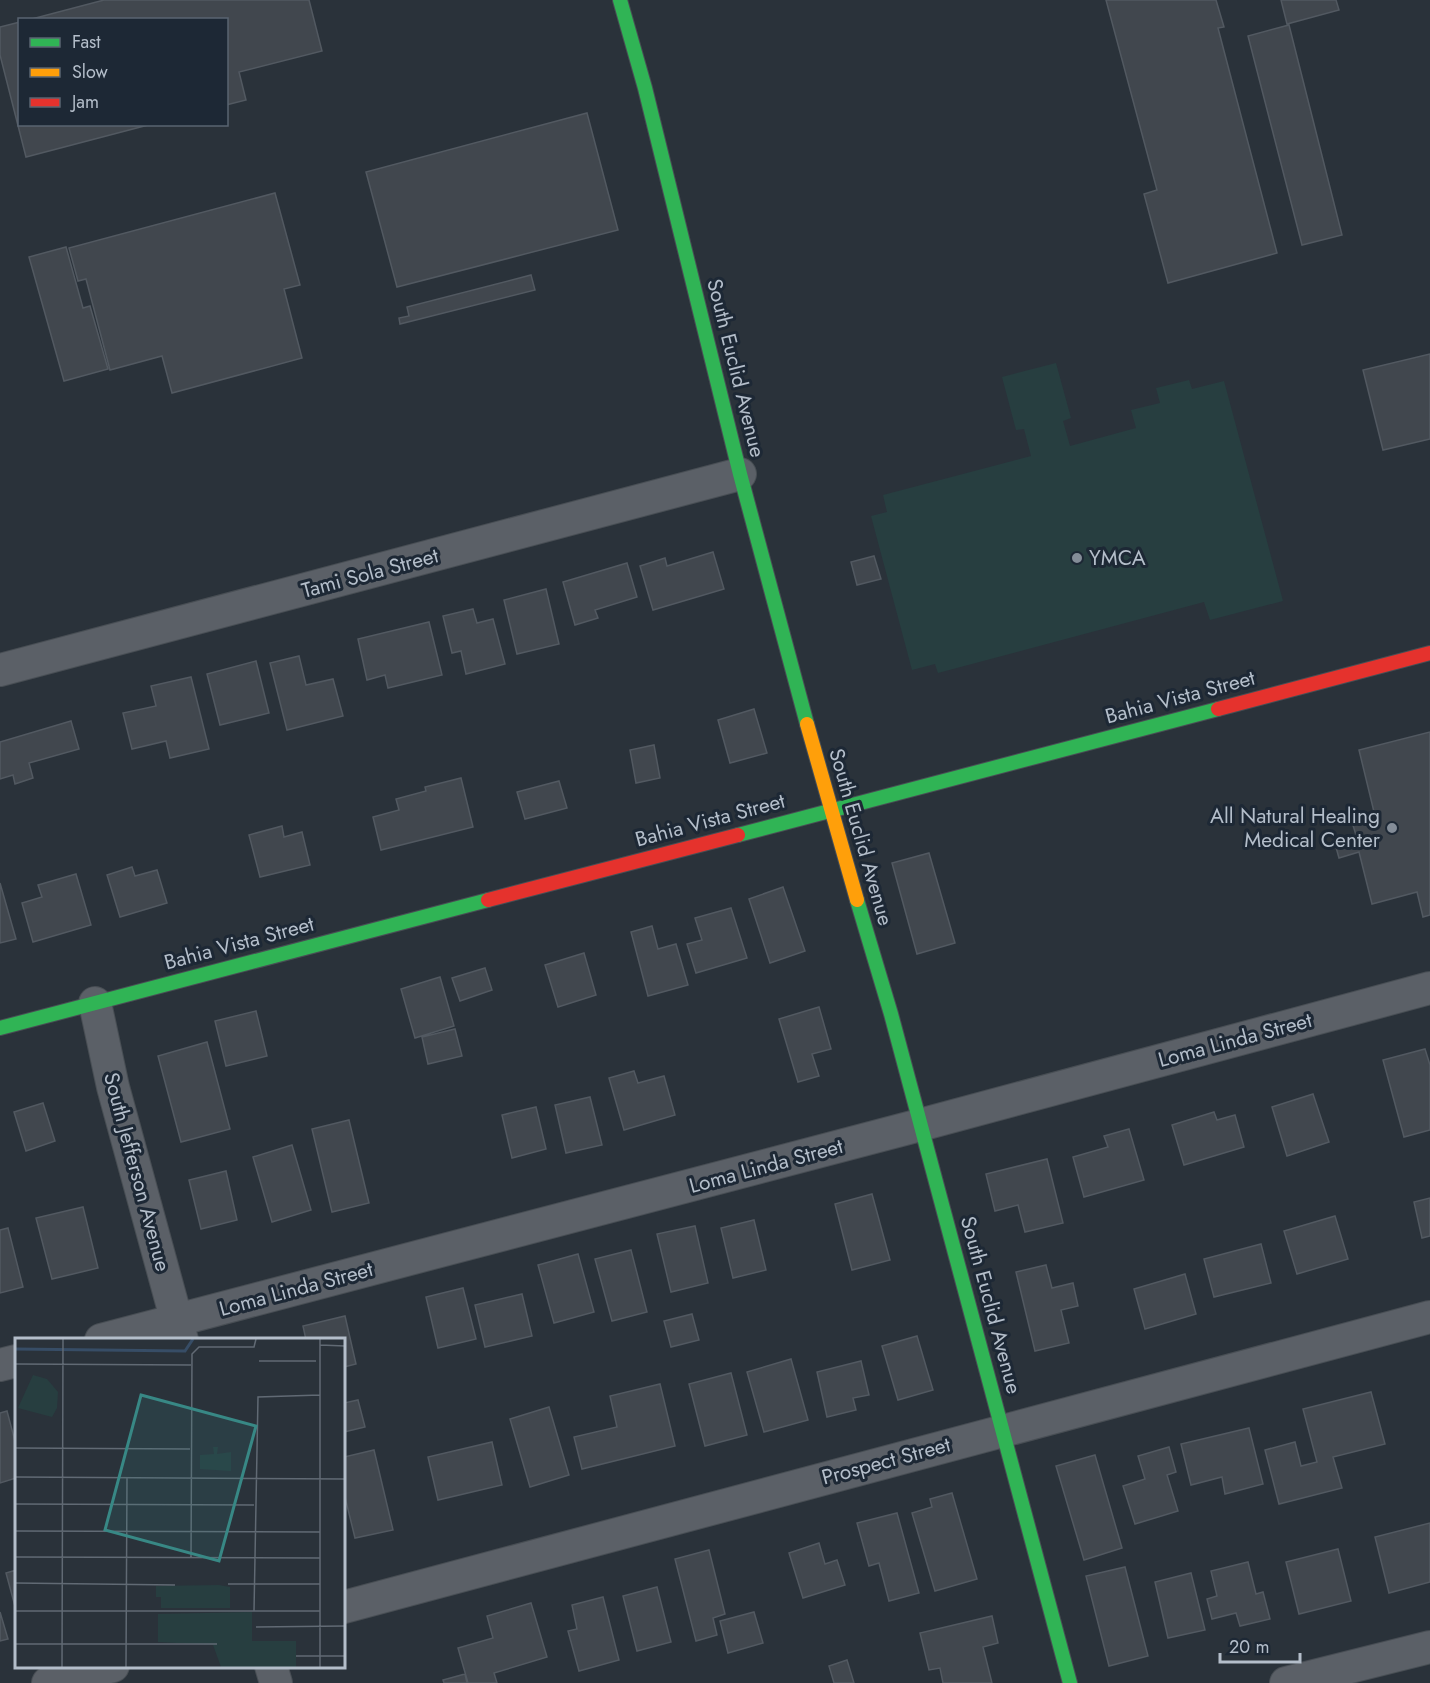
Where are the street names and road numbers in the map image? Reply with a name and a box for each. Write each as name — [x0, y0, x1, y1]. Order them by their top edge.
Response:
street label: South Euclid Avenue — [699, 276, 773, 461]
street label: Tami Sola Street — [298, 540, 442, 606]
street label: Bahia Vista Street — [1102, 663, 1258, 731]
street label: South Euclid Avenue — [821, 745, 901, 929]
street label: Bahia Vista Street — [632, 786, 788, 854]
street label: Bahia Vista Street — [161, 909, 317, 977]
street label: Loma Linda Street — [1155, 1005, 1315, 1075]
street label: South Jefferson Avenue — [96, 1069, 178, 1275]
street label: Loma Linda Street — [686, 1131, 846, 1201]
street label: South Euclid Avenue — [953, 1213, 1029, 1397]
street label: Loma Linda Street — [216, 1254, 376, 1324]
street label: Prospect Street — [818, 1429, 954, 1493]

